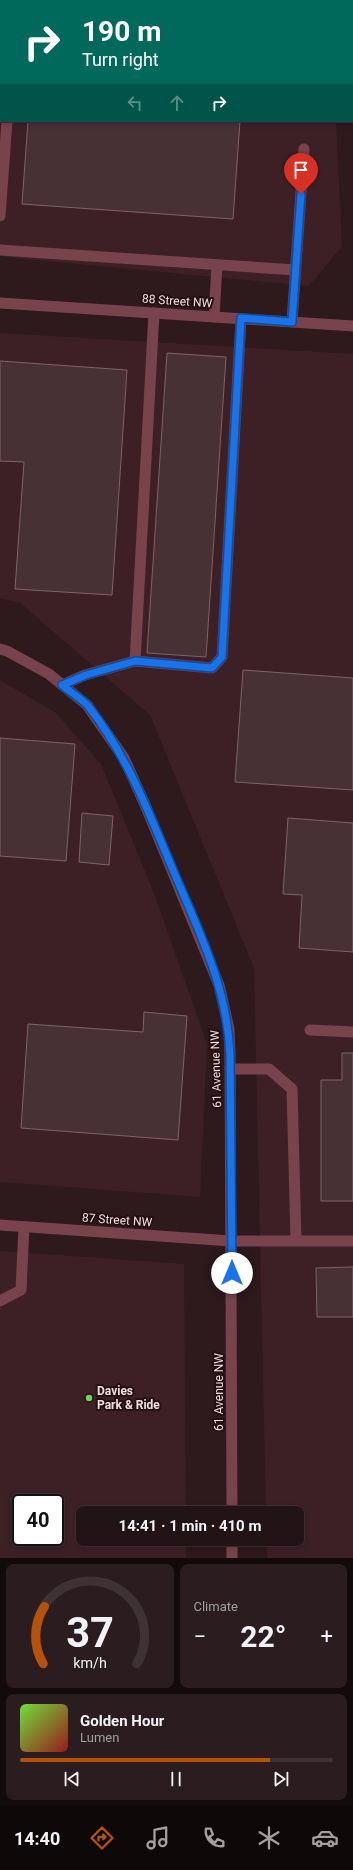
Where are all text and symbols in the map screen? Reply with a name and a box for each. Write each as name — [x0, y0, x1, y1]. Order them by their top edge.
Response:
text: 190 m — [82, 15, 161, 48]
icon: right — [16, 16, 68, 68]
text: Turn right — [82, 49, 159, 70]
icon: left — [124, 92, 146, 114]
icon: ahead — [166, 92, 188, 114]
icon: right — [208, 92, 230, 114]
pin — [284, 153, 318, 194]
icon: arrive — [290, 159, 312, 181]
street label: 88 Street NW — [141, 292, 213, 310]
street label: 61 Avenue NW — [208, 1029, 224, 1108]
street label: 87 Street NW — [81, 1211, 153, 1229]
position arrow — [211, 1252, 253, 1294]
street label: 61 Avenue NW — [212, 1353, 226, 1431]
place label: Davies Park & Ride — [97, 1384, 160, 1412]
marker: Davies Park & Ride — [84, 1393, 94, 1403]
speed limit sign: 40 — [12, 1494, 64, 1546]
text: 14:41 · 1 min · 410 m — [119, 1517, 261, 1535]
text: Climate — [194, 1599, 238, 1614]
text: 37 — [66, 1608, 114, 1657]
text: 22° — [240, 1619, 286, 1654]
text: − — [194, 1624, 206, 1649]
text: + — [321, 1624, 333, 1649]
text: km/h — [73, 1655, 107, 1671]
text: Golden Hour — [80, 1712, 164, 1730]
text: Lumen — [80, 1730, 119, 1745]
icon: previous — [61, 1768, 83, 1790]
icon: pause — [165, 1768, 187, 1790]
icon: next — [270, 1768, 292, 1790]
icon: directions — [88, 1824, 116, 1852]
icon: music — [144, 1824, 172, 1852]
icon: phone — [200, 1824, 228, 1852]
icon: climate — [255, 1824, 283, 1852]
icon: car — [311, 1824, 339, 1852]
text: 14:40 — [14, 1828, 60, 1849]

